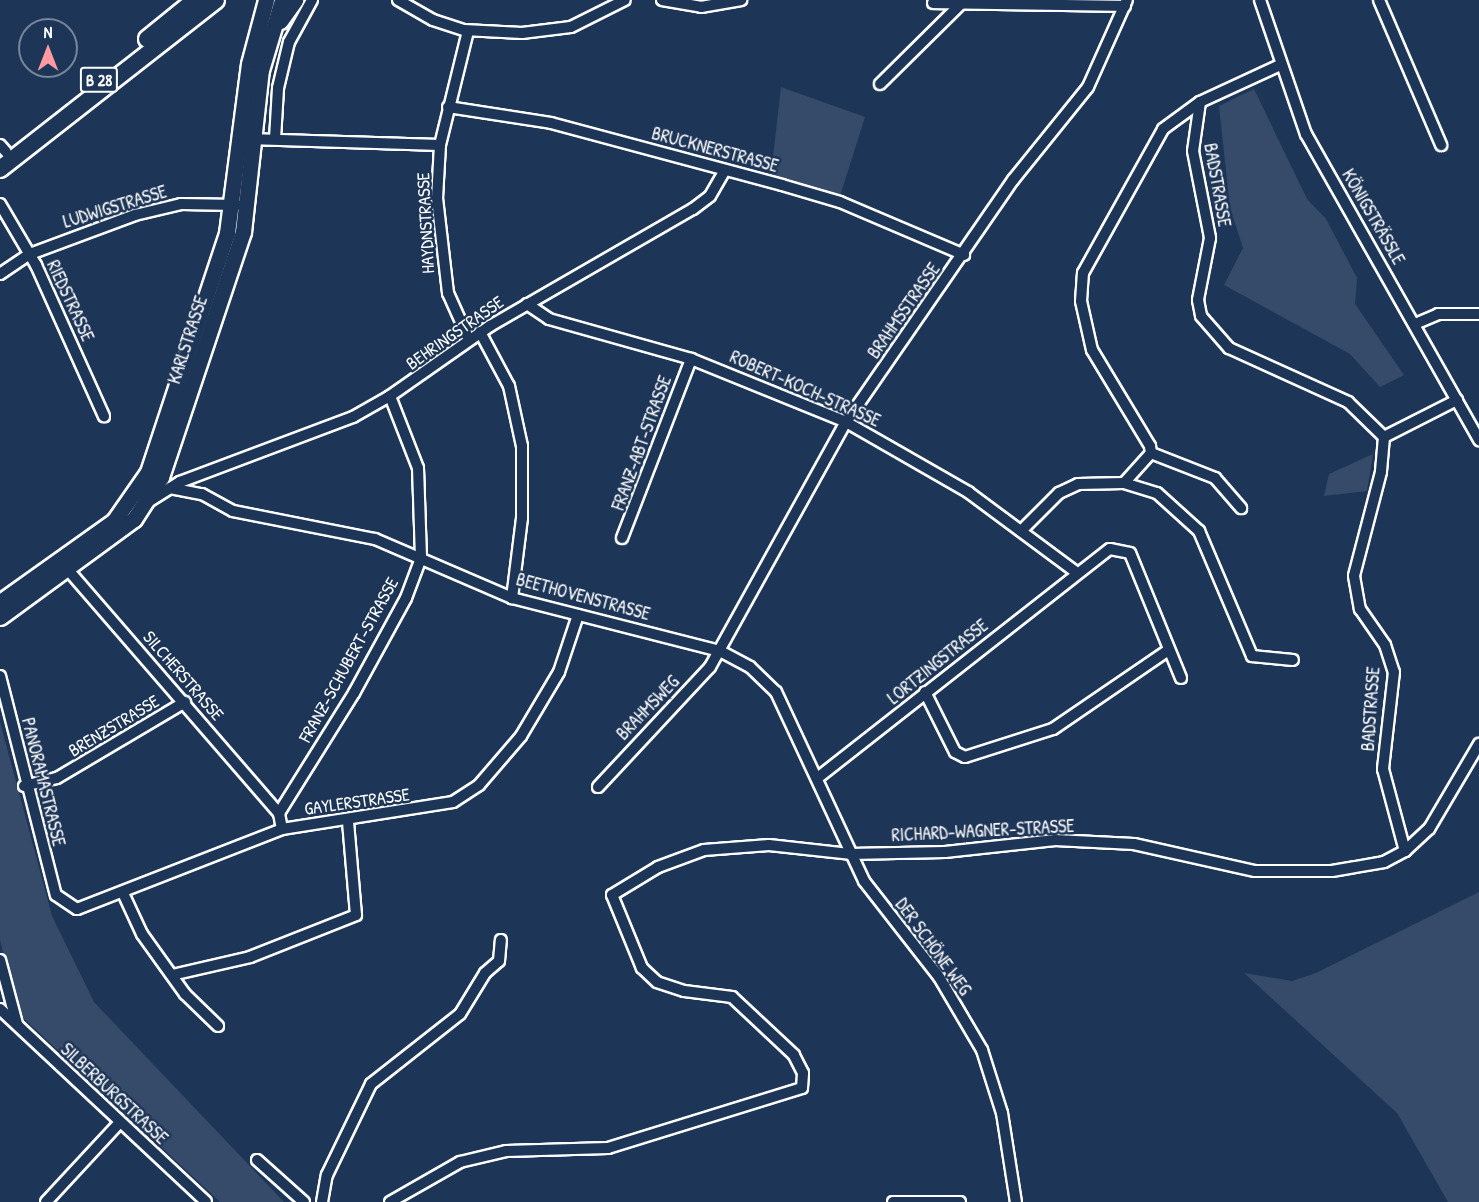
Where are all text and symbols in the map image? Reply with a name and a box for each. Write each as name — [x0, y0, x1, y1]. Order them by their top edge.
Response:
north arrow — [18, 18, 78, 78]
text: N — [44, 21, 52, 43]
road number: B 28 — [80, 67, 118, 93]
street label: BRUCKNERSTRASSE — [649, 123, 781, 177]
street label: BADSTRASSE — [1199, 141, 1235, 229]
street label: KÖNIGSTRÄSSLE — [1337, 165, 1409, 269]
street label: HAYDNSTRASSE — [413, 172, 439, 274]
street label: LUDWIGSTRASSE — [61, 181, 169, 233]
street label: RIEDSTRASSE — [42, 257, 98, 345]
street label: BRAHMSSTRASSE — [863, 259, 945, 363]
street label: BEHRINGSTRASSE — [402, 291, 508, 375]
street label: KARLSTRASSE — [164, 293, 212, 387]
street label: ROBERT-KOCH-STRASSE — [727, 346, 883, 432]
street label: FRANZ-ABT-STRASSE — [608, 373, 676, 513]
street label: BEETHOVENSTRASSE — [514, 569, 652, 625]
street label: FRANZ-SCHUBERT-STRASSE — [295, 574, 403, 746]
street label: LORTZINGSTRASSE — [883, 615, 993, 709]
street label: SILCHERSTRASSE — [138, 627, 228, 725]
street label: BADSTRASSE — [1357, 666, 1385, 752]
street label: BRAHMSWEG — [612, 671, 684, 745]
street label: BRENZSTRASSE — [65, 690, 163, 762]
street label: PANORAMASTRASSE — [17, 716, 69, 848]
street label: GAYLERSTRASSE — [303, 784, 411, 820]
street label: RICHARD-WAGNER-STRASSE — [891, 815, 1075, 847]
street label: DER SCHÖNE WEG — [891, 894, 975, 1000]
street label: SILBERBURGSTRASSE — [56, 1039, 172, 1149]

